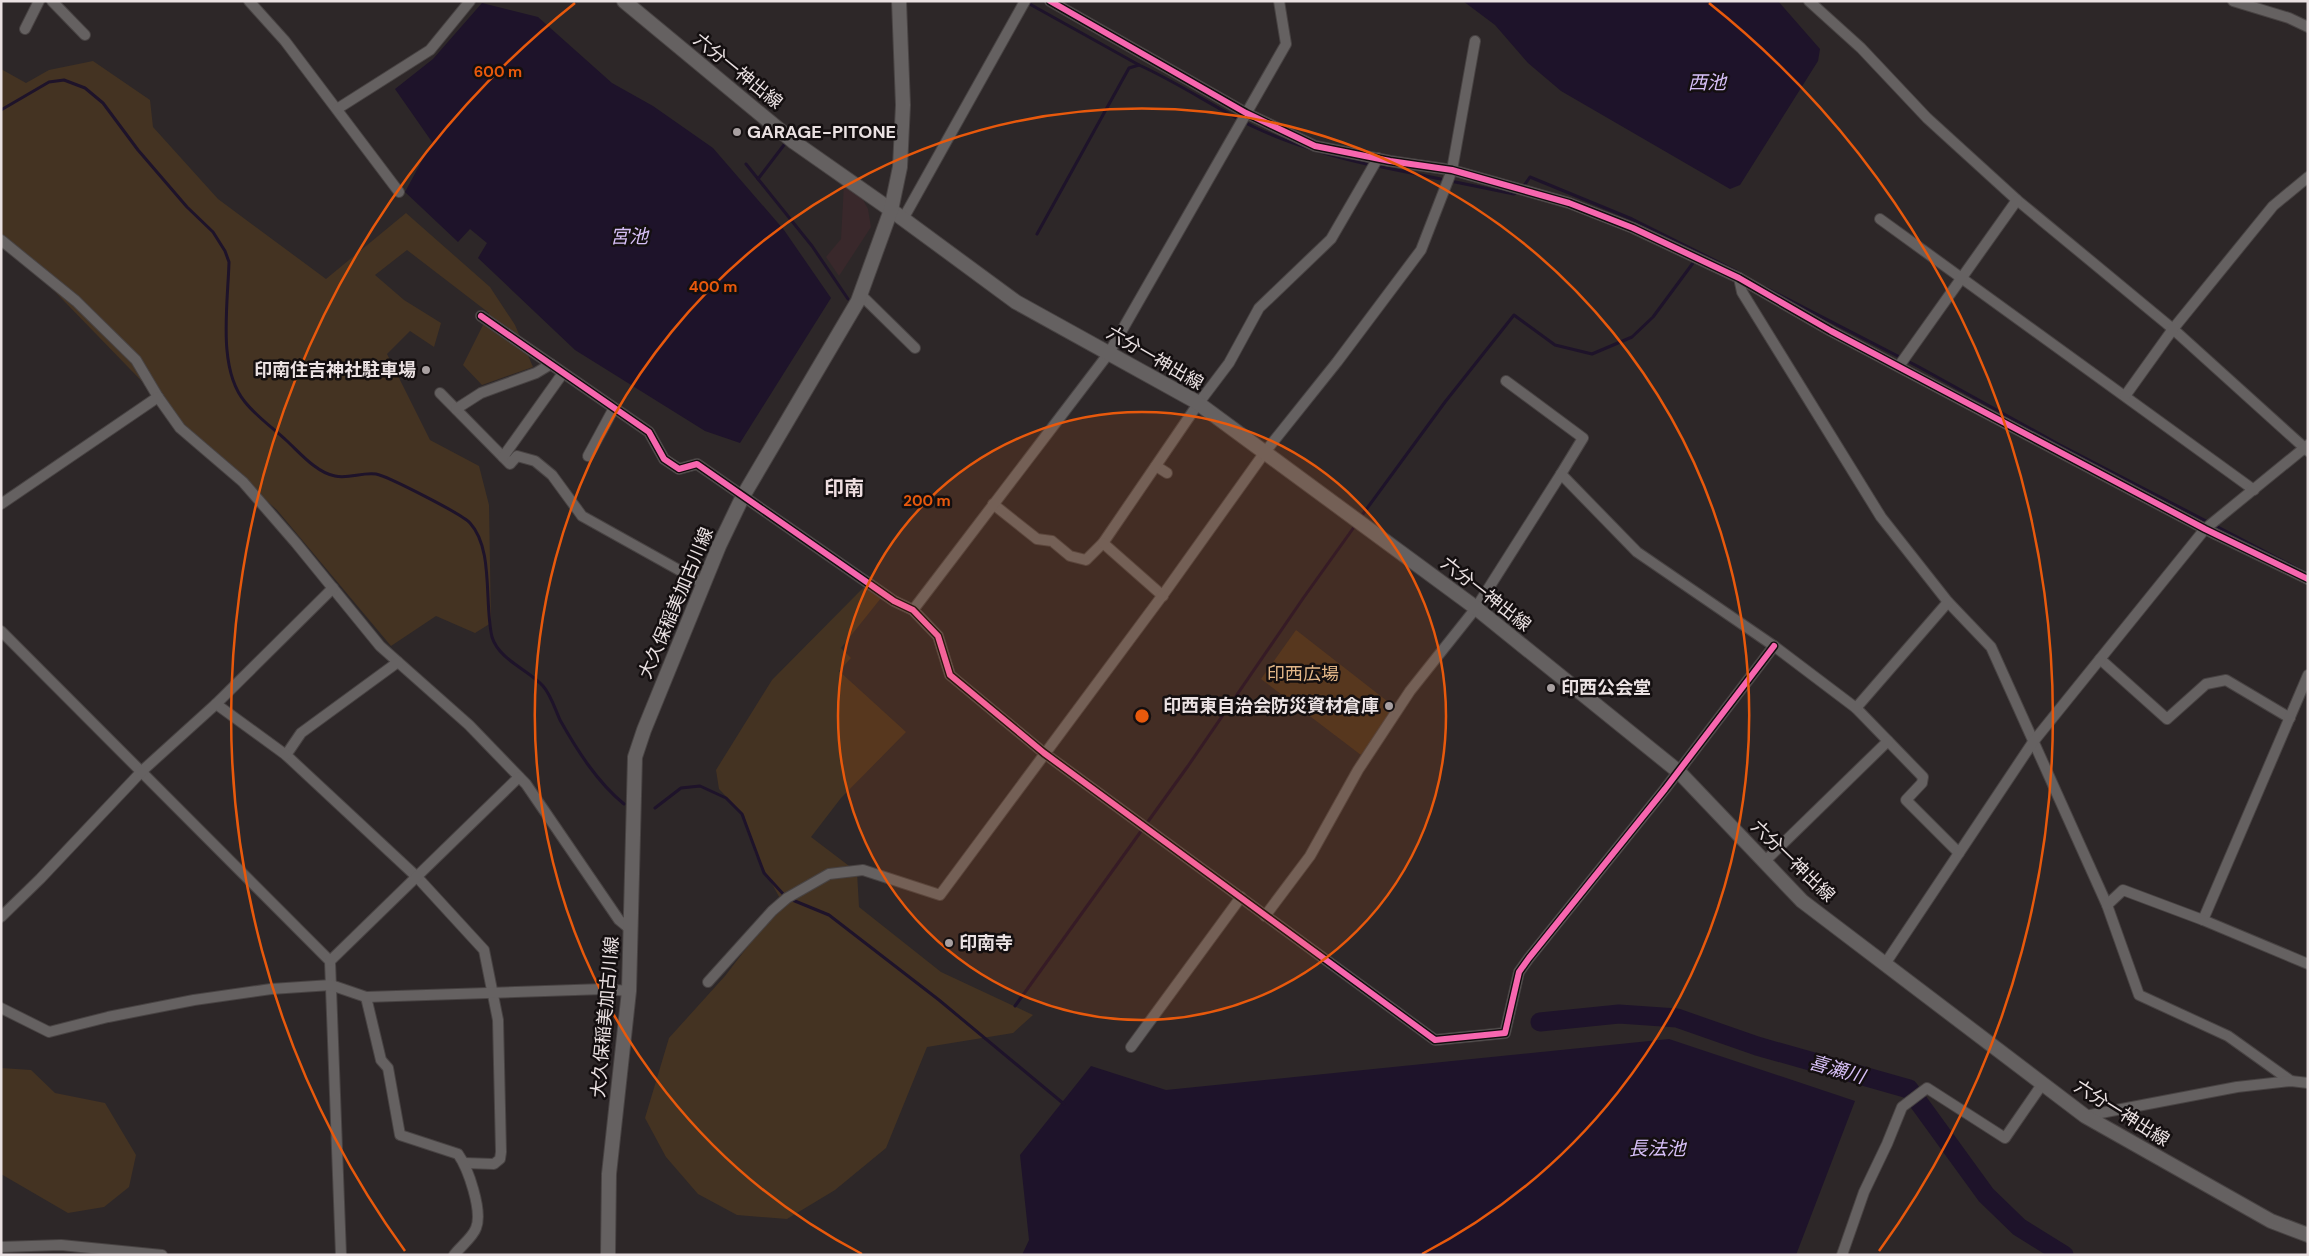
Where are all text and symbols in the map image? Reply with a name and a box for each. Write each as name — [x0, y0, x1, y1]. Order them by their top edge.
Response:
street label: 六分一神出線 — [688, 28, 788, 114]
text: 600 m — [474, 62, 522, 82]
water label: 西池 — [1688, 70, 1728, 95]
place label: GARAGE-PITONE — [747, 120, 896, 144]
marker: GARAGE-PITONE — [731, 126, 743, 138]
water label: 宮池 — [610, 224, 650, 249]
text: 400 m — [689, 277, 737, 297]
street label: 六分一神出線 — [1102, 321, 1208, 395]
place label: 印南住吉神社駐車場 — [254, 358, 416, 382]
marker: 印南住吉神社駐車場 — [420, 364, 432, 376]
district label: 印南 — [824, 475, 864, 501]
text: 200 m — [903, 491, 951, 511]
street label: 大久保稲美加古川線 — [633, 524, 719, 682]
street label: 六分一神出線 — [1436, 551, 1536, 637]
park label: 印西広場 — [1267, 662, 1339, 686]
place label: 印西公会堂 — [1561, 676, 1651, 700]
marker: 印西公会堂 — [1545, 682, 1557, 694]
place label: 印西東自治会防災資材倉庫 — [1163, 694, 1379, 718]
marker: 印西東自治会防災資材倉庫 — [1383, 700, 1395, 712]
centre of rings — [1133, 707, 1151, 725]
street label: 六分一神出線 — [1746, 815, 1840, 907]
place label: 印南寺 — [959, 931, 1013, 955]
street label: 大久保稲美加古川線 — [586, 935, 624, 1099]
marker: 印南寺 — [943, 937, 955, 949]
water label: 喜瀬川 — [1806, 1050, 1870, 1090]
street label: 六分一神出線 — [2070, 1074, 2174, 1152]
water label: 長法池 — [1628, 1136, 1687, 1161]

